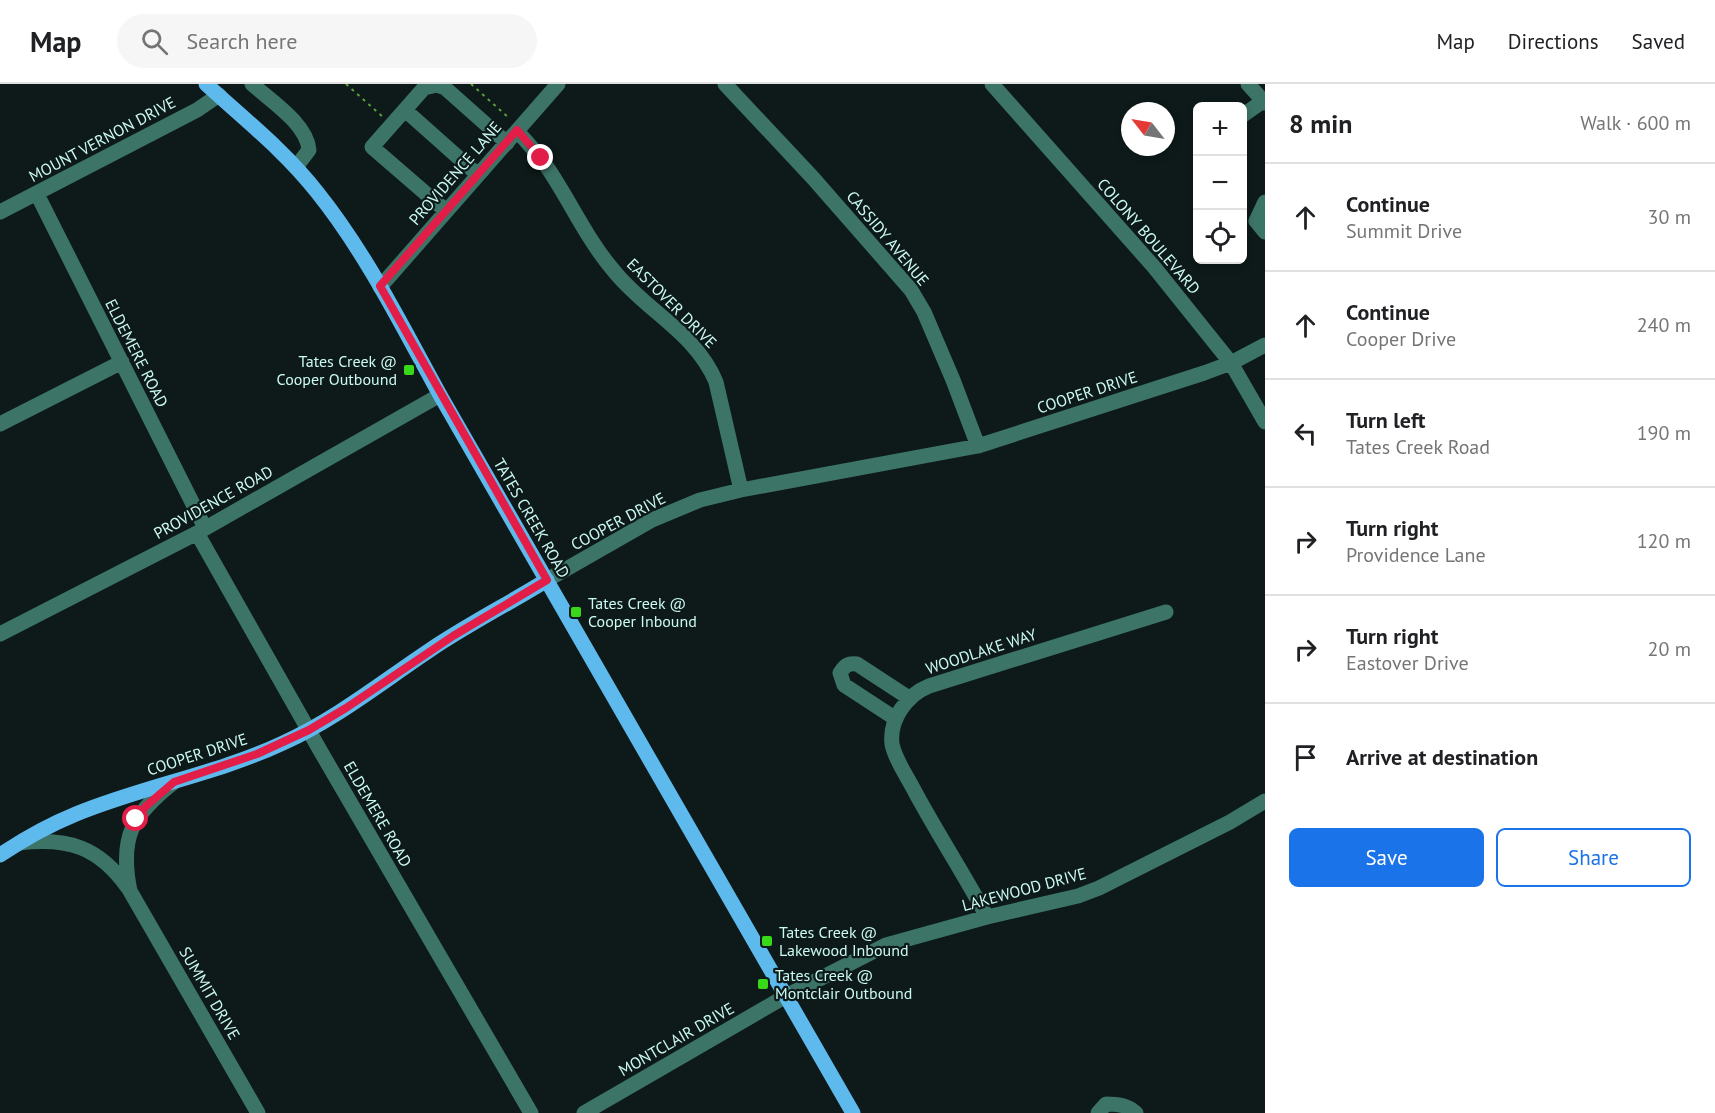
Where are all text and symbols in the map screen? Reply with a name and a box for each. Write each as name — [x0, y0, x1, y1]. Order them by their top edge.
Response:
search box — [117, 14, 537, 68]
text: Map — [30, 23, 81, 60]
icon: search — [138, 25, 171, 58]
text: Search here — [186, 27, 297, 55]
text: Map — [1436, 28, 1475, 55]
text: Directions — [1508, 28, 1599, 55]
text: Saved — [1632, 28, 1685, 55]
street label: MOUNT VERNON DRIVE — [25, 92, 179, 186]
north arrow — [1121, 102, 1175, 156]
map controls — [1193, 102, 1247, 264]
button: + — [1193, 102, 1247, 156]
text: 8 min — [1289, 107, 1352, 140]
text: Walk · 600 m — [1580, 110, 1691, 136]
street label: PROVIDENCE LANE — [405, 117, 505, 229]
route end — [527, 144, 553, 170]
button: − — [1193, 156, 1247, 210]
street label: COLONY BOULEVARD — [1093, 174, 1205, 298]
street label: CASSIDY AVENUE — [842, 186, 934, 290]
text: Continue — [1346, 190, 1430, 218]
icon: ahead — [1289, 201, 1322, 234]
text: 30 m — [1648, 204, 1691, 230]
button: locate — [1193, 210, 1247, 264]
text: Summit Drive — [1346, 218, 1462, 244]
street label: EASTOVER DRIVE — [623, 254, 721, 352]
street label: ELDEMERE ROAD — [101, 296, 173, 410]
text: Continue — [1346, 298, 1430, 326]
icon: ahead — [1289, 309, 1322, 342]
text: 240 m — [1637, 312, 1691, 338]
text: Cooper Drive — [1346, 326, 1456, 352]
place label: Tates Creek @ Cooper Outbound — [277, 351, 397, 389]
marker: Tates Creek @ Cooper Outbound — [402, 363, 416, 377]
street label: COOPER DRIVE — [1034, 366, 1140, 418]
text: Turn left — [1346, 406, 1426, 434]
icon: left — [1289, 417, 1322, 450]
text: 190 m — [1637, 420, 1691, 446]
text: Tates Creek Road — [1346, 434, 1490, 460]
street label: TATES CREEK ROAD — [490, 455, 574, 581]
street label: PROVIDENCE ROAD — [150, 461, 276, 543]
street label: COOPER DRIVE — [567, 488, 669, 554]
text: Turn right — [1346, 514, 1438, 542]
icon: right — [1289, 525, 1322, 558]
text: 120 m — [1637, 528, 1691, 554]
text: Providence Lane — [1346, 542, 1486, 568]
place label: Tates Creek @ Cooper Inbound — [588, 593, 697, 631]
marker: Tates Creek @ Cooper Inbound — [569, 605, 583, 619]
text: Turn right — [1346, 622, 1438, 650]
street label: WOODLAKE WAY — [923, 624, 1039, 678]
icon: right — [1289, 633, 1322, 666]
text: 20 m — [1648, 636, 1691, 662]
text: Eastover Drive — [1346, 650, 1469, 676]
street label: COOPER DRIVE — [144, 728, 250, 780]
icon: arrive — [1289, 741, 1322, 774]
text: Arrive at destination — [1346, 743, 1538, 771]
street label: ELDEMERE ROAD — [340, 758, 416, 870]
route start — [122, 805, 148, 831]
button: Save — [1289, 828, 1484, 887]
button: Share — [1496, 828, 1691, 887]
street label: LAKEWOOD DRIVE — [960, 863, 1088, 915]
place label: Tates Creek @ Lakewood Inbound — [779, 922, 909, 960]
marker: Tates Creek @ Lakewood Inbound — [760, 934, 774, 948]
street label: SUMMIT DRIVE — [175, 943, 245, 1043]
place label: Tates Creek @ Montclair Outbound — [775, 965, 912, 1003]
marker: Tates Creek @ Montclair Outbound — [756, 977, 770, 991]
street label: MONTCLAIR DRIVE — [615, 998, 737, 1080]

